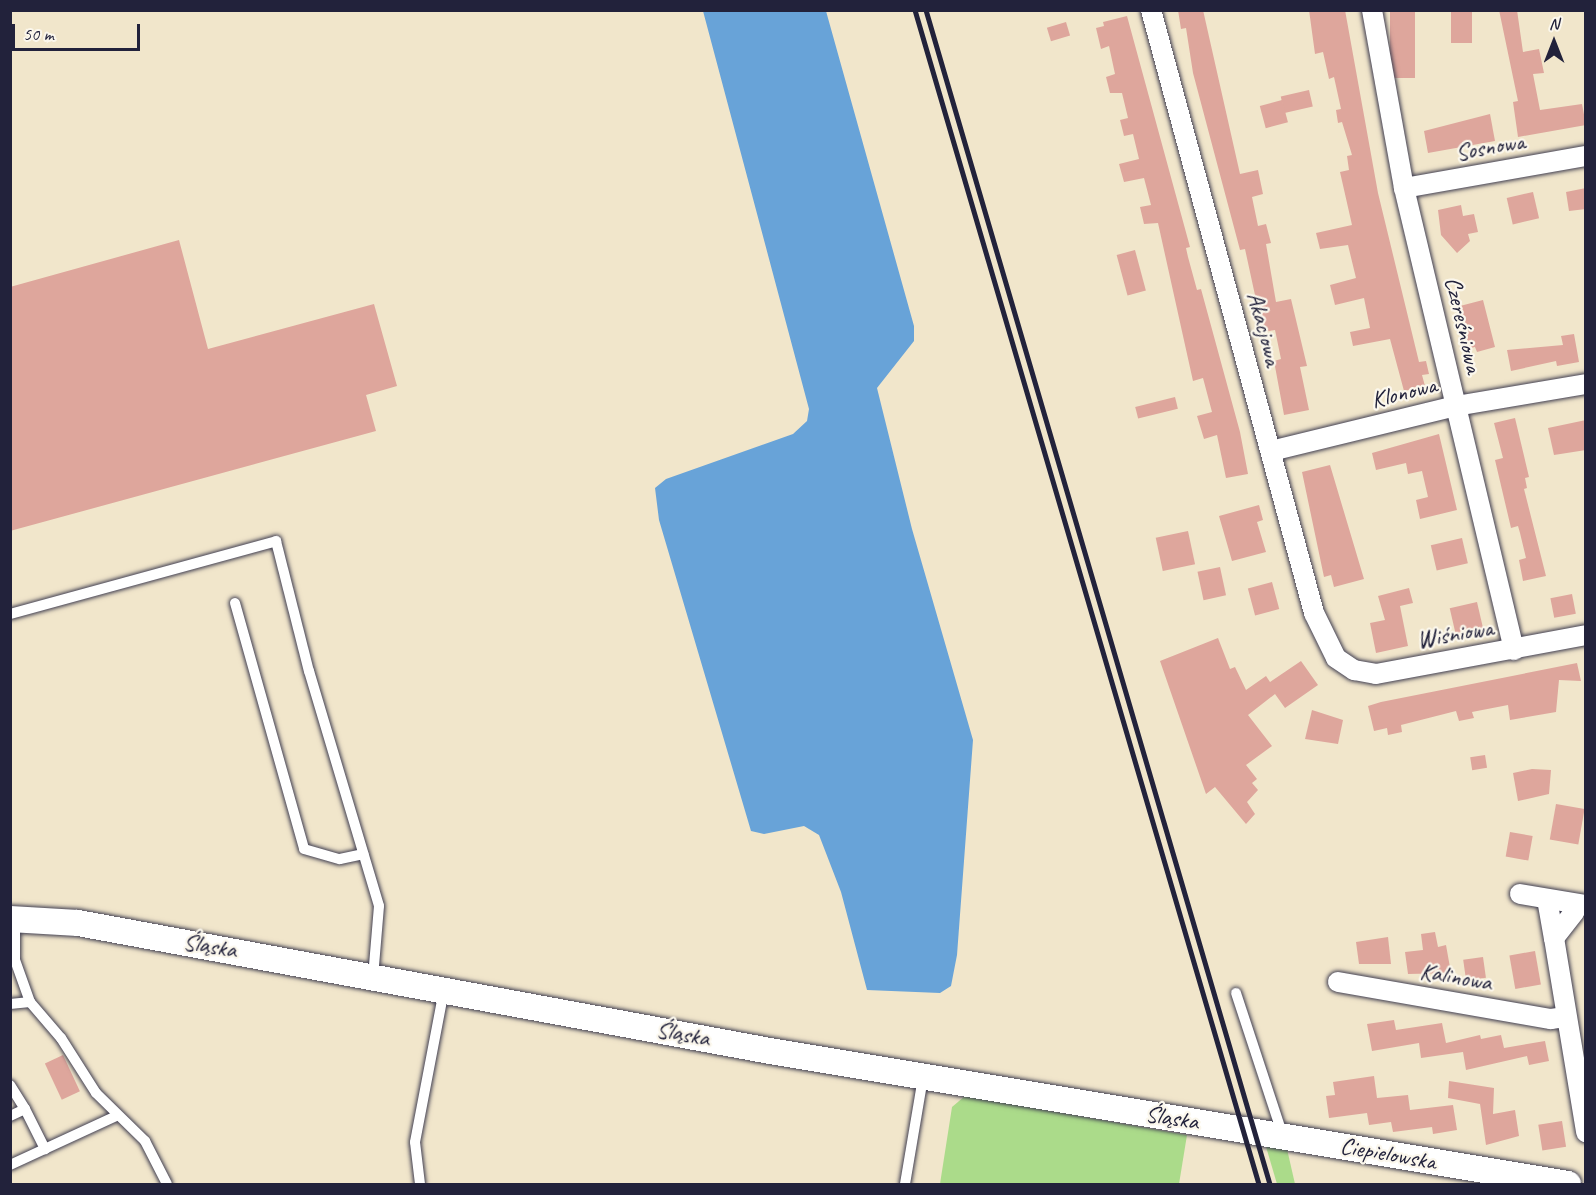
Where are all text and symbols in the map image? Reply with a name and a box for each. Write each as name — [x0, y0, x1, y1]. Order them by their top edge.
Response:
scale bar — [15, 12, 142, 50]
north arrow — [1524, 12, 1584, 72]
text: N — [1549, 14, 1559, 34]
text: 50 m — [23, 23, 54, 45]
street label: Sosnowa — [1453, 127, 1527, 167]
street label: Czereśniowa — [1438, 274, 1488, 376]
street label: Akacjowa — [1240, 289, 1288, 369]
street label: Klonowa — [1368, 371, 1440, 415]
street label: Wiśniowa — [1415, 613, 1495, 655]
street label: Śląska — [181, 927, 239, 965]
street label: Kalinowa — [1418, 957, 1494, 997]
street label: Śląska — [654, 1015, 712, 1053]
street label: Śląska — [1143, 1100, 1201, 1136]
street label: Ciepielowska — [1338, 1131, 1438, 1177]

